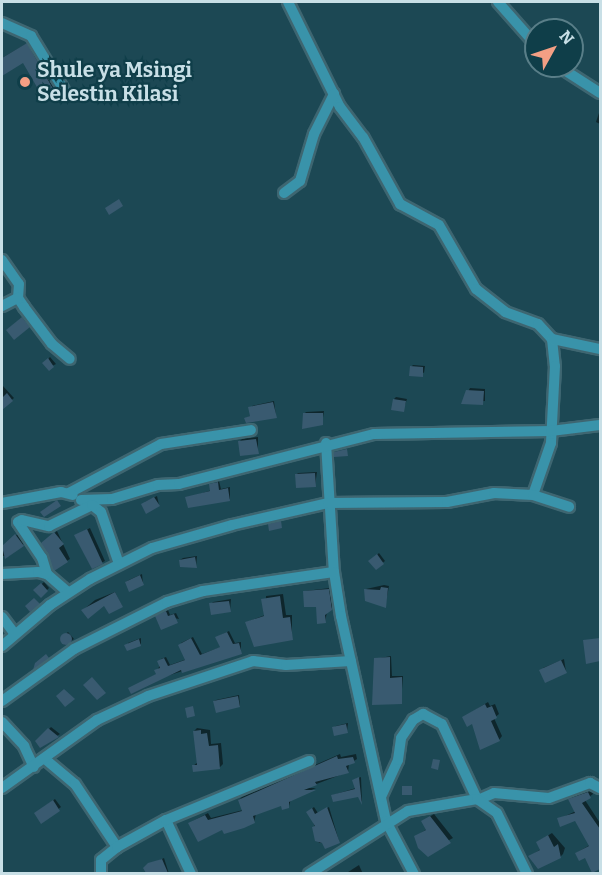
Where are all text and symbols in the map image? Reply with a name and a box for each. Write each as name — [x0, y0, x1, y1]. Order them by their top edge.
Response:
north arrow — [524, 18, 584, 78]
text: N — [555, 27, 578, 48]
place label: Shule ya Msingi Selestin Kilasi — [37, 57, 192, 107]
marker: Shule ya Msingi Selestin Kilasi — [18, 75, 32, 89]

